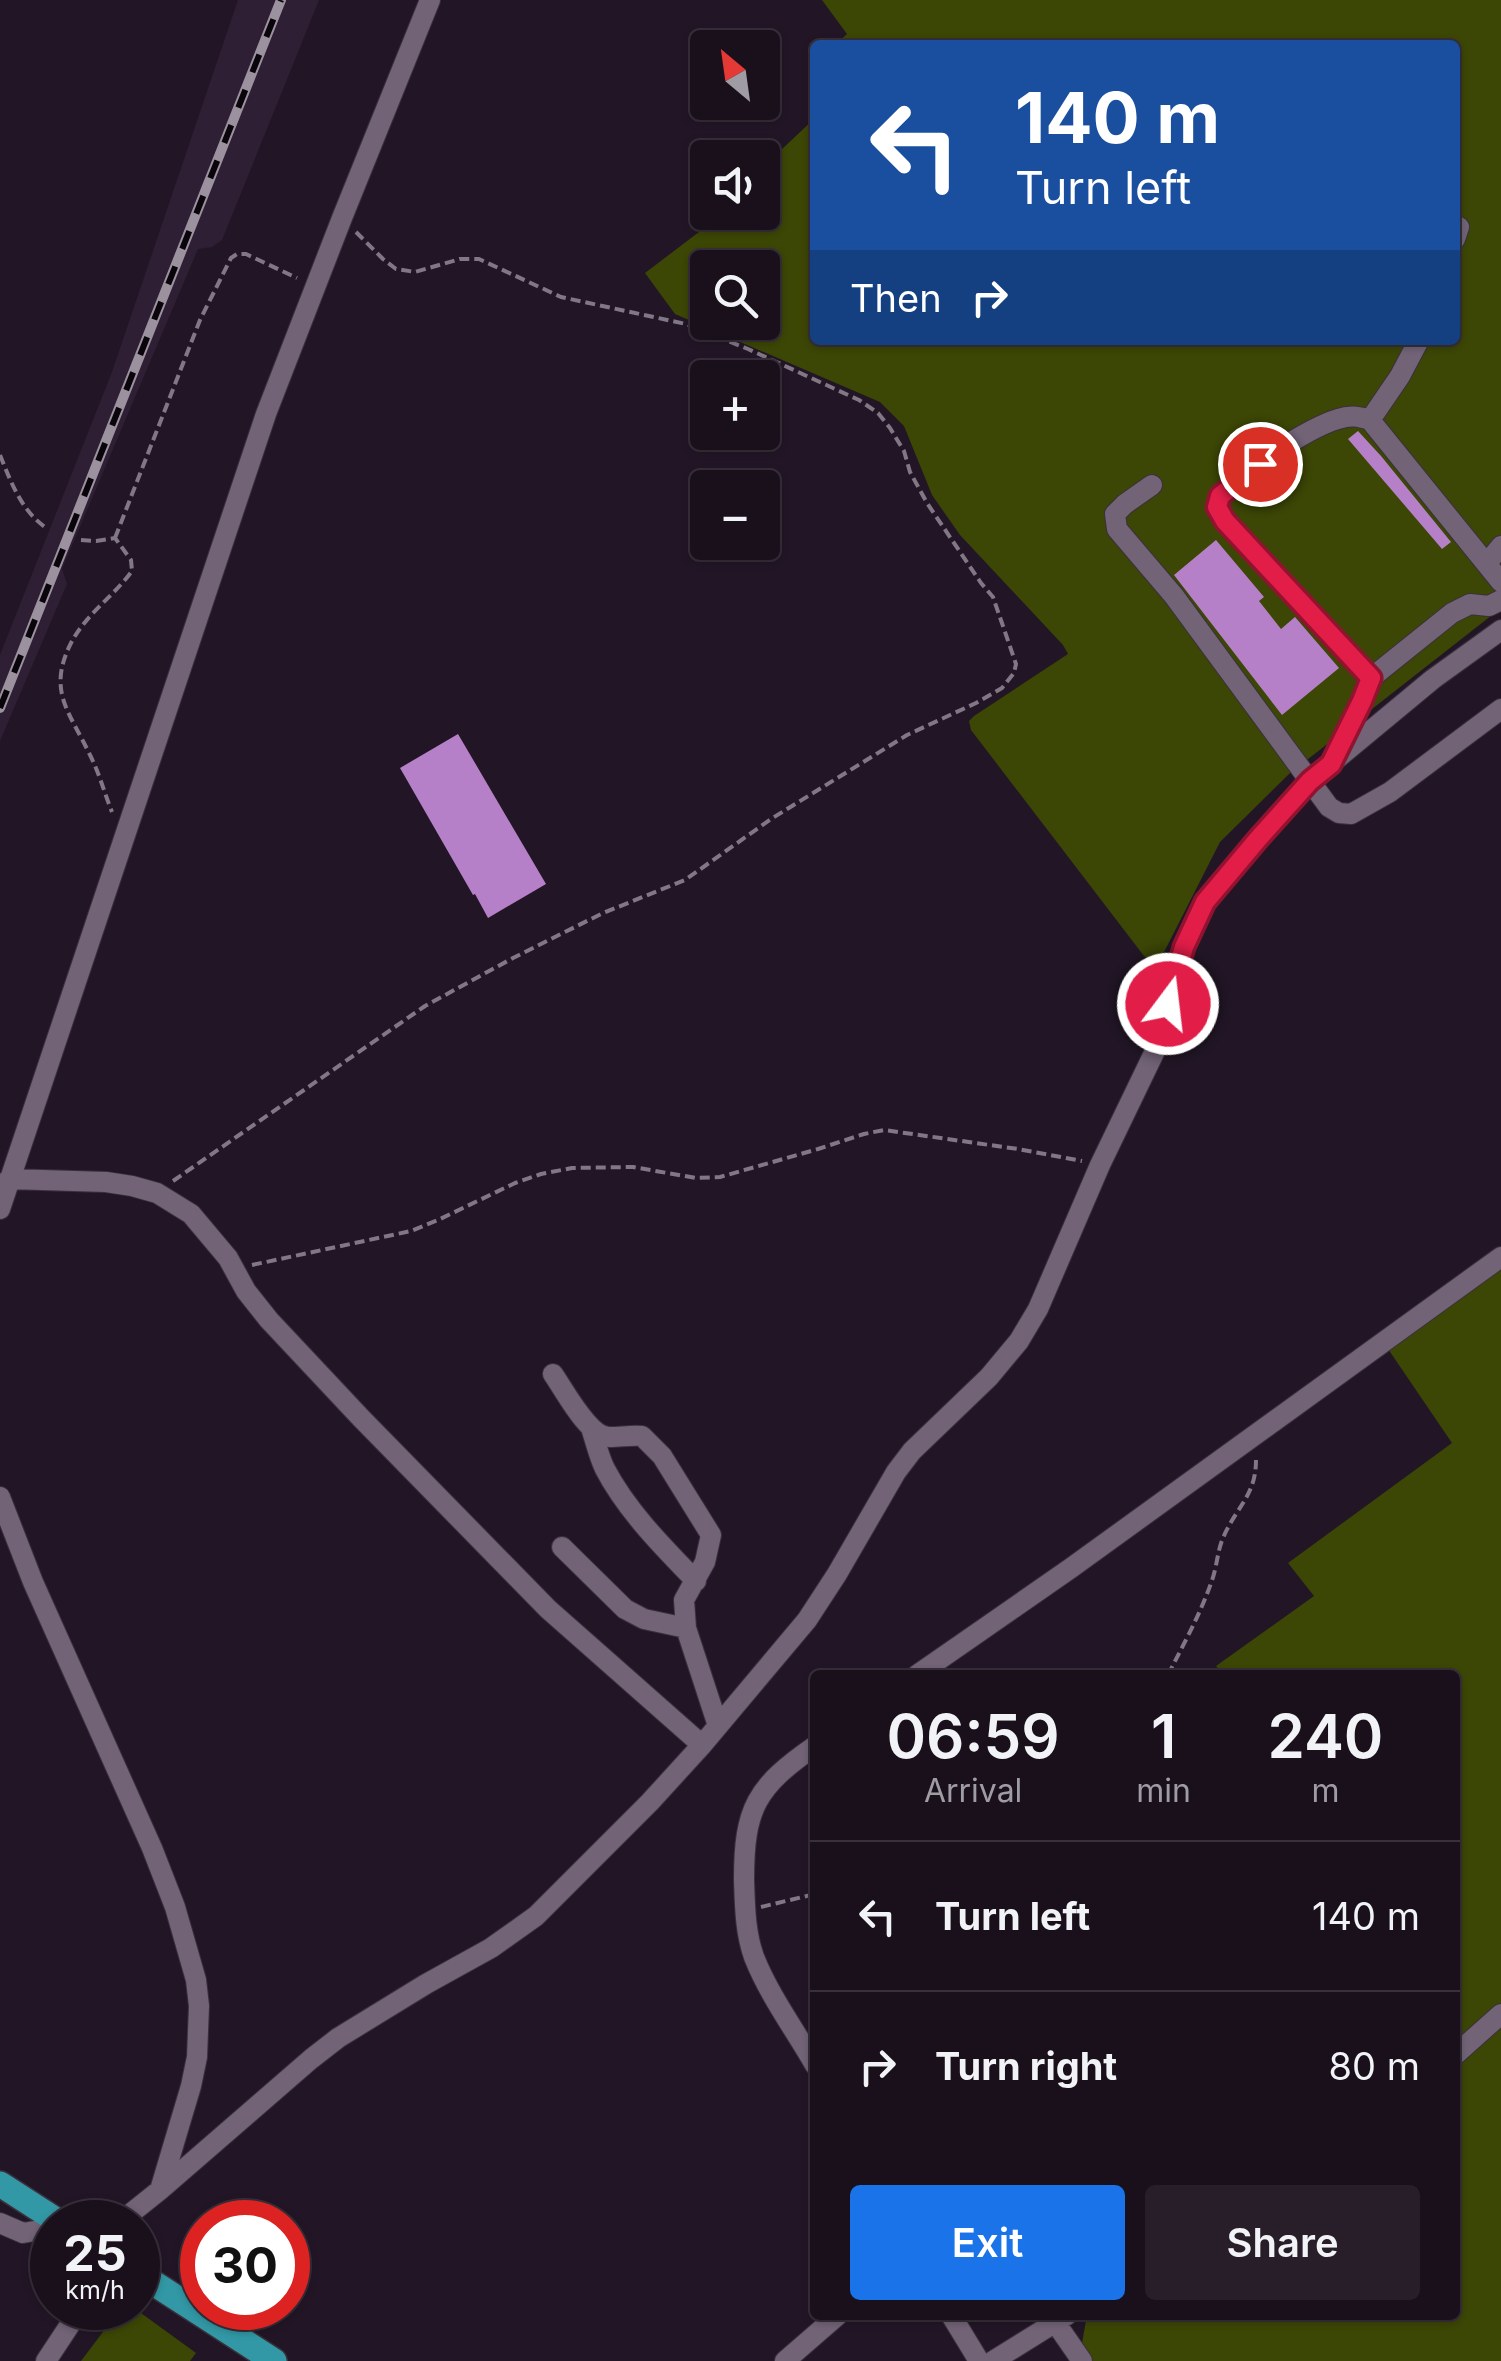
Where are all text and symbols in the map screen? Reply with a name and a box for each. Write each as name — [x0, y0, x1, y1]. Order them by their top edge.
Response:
north arrow — [690, 30, 780, 120]
map controls — [690, 30, 780, 560]
text: 140 m — [1015, 75, 1220, 160]
icon: left — [850, 80, 980, 210]
button: sound — [690, 140, 780, 230]
text: Turn left — [1015, 160, 1191, 215]
button: search — [690, 250, 780, 340]
icon: right — [962, 270, 1017, 325]
text: Then — [850, 275, 942, 321]
button: + — [690, 360, 780, 450]
pin — [1218, 422, 1303, 507]
icon: arrive — [1233, 437, 1288, 492]
button: − — [690, 470, 780, 560]
position arrow — [1116, 952, 1220, 1056]
text: 06:59 — [887, 1700, 1060, 1772]
text: 1 — [1151, 1700, 1176, 1772]
text: 240 — [1267, 1700, 1383, 1772]
text: Arrival — [924, 1771, 1022, 1810]
text: min — [1136, 1771, 1191, 1810]
text: m — [1311, 1771, 1339, 1810]
icon: left — [850, 1889, 905, 1944]
text: Turn left — [935, 1893, 1090, 1939]
text: 140 m — [1312, 1893, 1420, 1939]
icon: right — [850, 2039, 905, 2094]
text: Turn right — [935, 2043, 1117, 2089]
text: 80 m — [1329, 2043, 1420, 2089]
button: Exit — [850, 2185, 1125, 2300]
button: Share — [1145, 2185, 1420, 2300]
speed limit sign: 30 — [180, 2200, 310, 2330]
text: 25 — [63, 2223, 127, 2283]
text: km/h — [65, 2275, 125, 2305]

